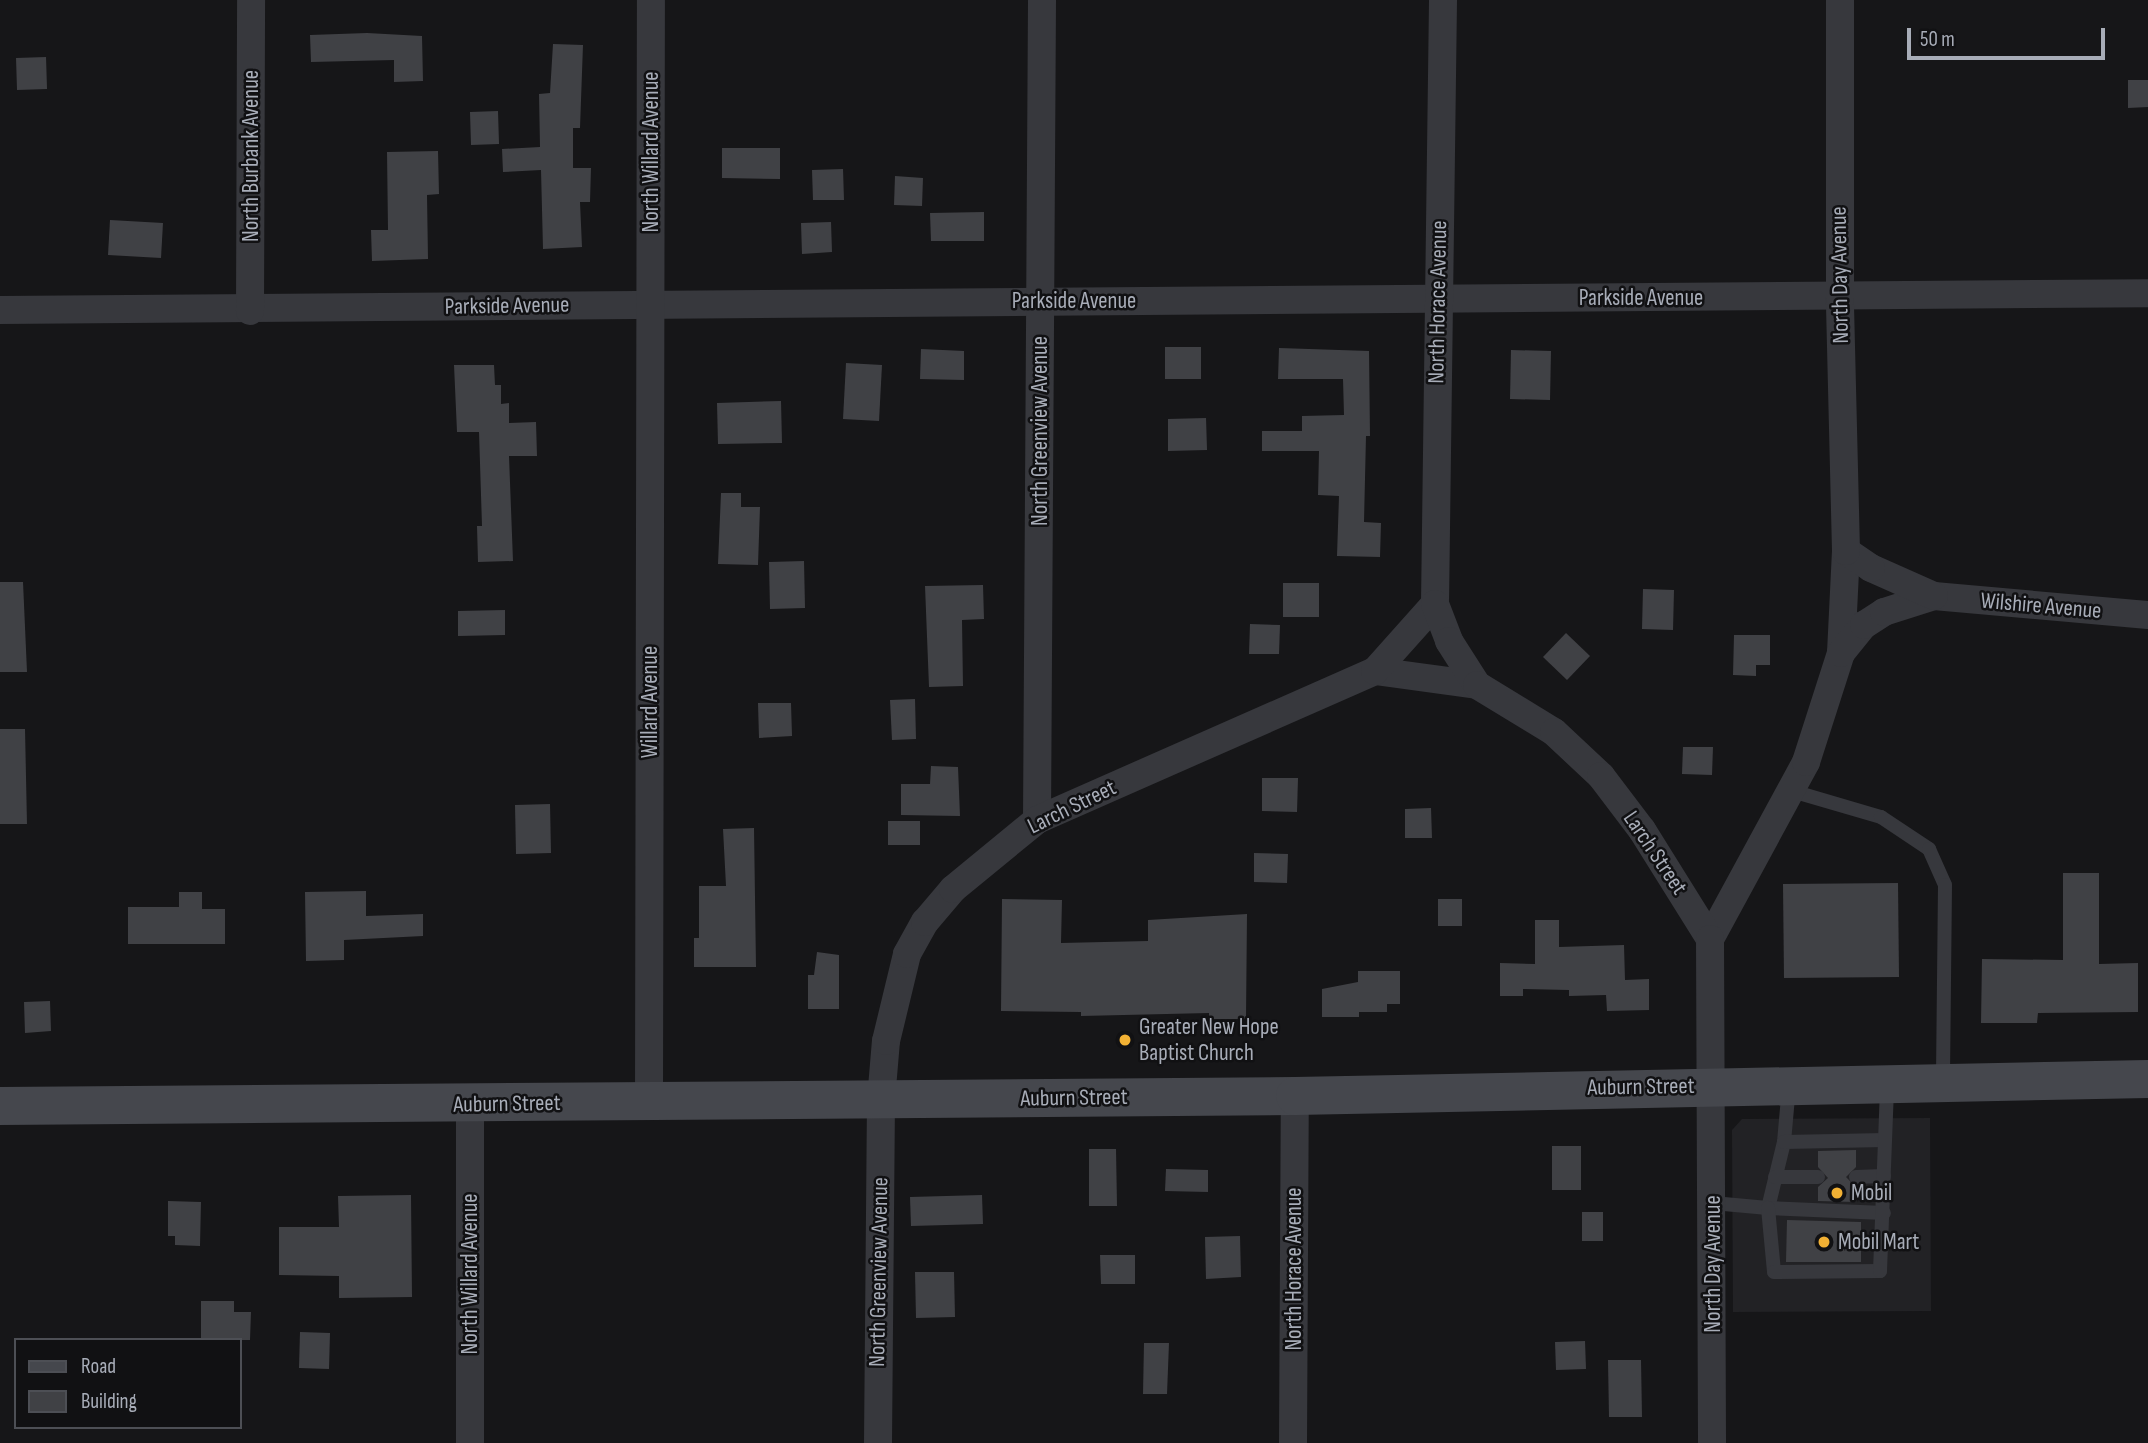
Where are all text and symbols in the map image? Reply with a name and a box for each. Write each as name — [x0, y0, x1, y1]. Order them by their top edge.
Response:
scale bar — [1910, 14, 2108, 58]
text: 50 m — [1920, 27, 1955, 52]
street label: North Burbank Avenue — [237, 70, 265, 242]
street label: North Willard Avenue — [637, 71, 665, 233]
street label: North Day Avenue — [1825, 206, 1855, 344]
street label: North Horace Avenue — [1423, 220, 1453, 384]
street label: Parkside Avenue — [1579, 284, 1703, 312]
street label: Parkside Avenue — [1012, 287, 1136, 315]
street label: Parkside Avenue — [444, 291, 570, 321]
street label: North Greenview Avenue — [1026, 336, 1054, 526]
street label: Wilshire Avenue — [1979, 587, 2103, 625]
street label: Willard Avenue — [636, 646, 664, 758]
street label: Larch Street — [1023, 774, 1121, 840]
street label: Larch Street — [1617, 806, 1693, 900]
place label: Greater New Hope Baptist Church — [1139, 1013, 1279, 1067]
marker: Greater New Hope Baptist Church — [1117, 1032, 1133, 1048]
street label: Auburn Street — [1587, 1072, 1695, 1102]
street label: Auburn Street — [1020, 1083, 1128, 1113]
street label: Auburn Street — [453, 1089, 561, 1119]
street label: North Greenview Avenue — [864, 1177, 894, 1367]
place label: Mobil — [1851, 1179, 1892, 1207]
marker: Mobil — [1829, 1185, 1845, 1201]
street label: North Horace Avenue — [1280, 1187, 1308, 1351]
street label: North Willard Avenue — [456, 1193, 484, 1355]
street label: North Day Avenue — [1699, 1195, 1727, 1333]
place label: Mobil Mart — [1838, 1228, 1919, 1256]
marker: Mobil Mart — [1816, 1234, 1832, 1250]
legend — [14, 1338, 242, 1429]
text: Road — [81, 1354, 116, 1379]
text: Building — [81, 1389, 137, 1414]

